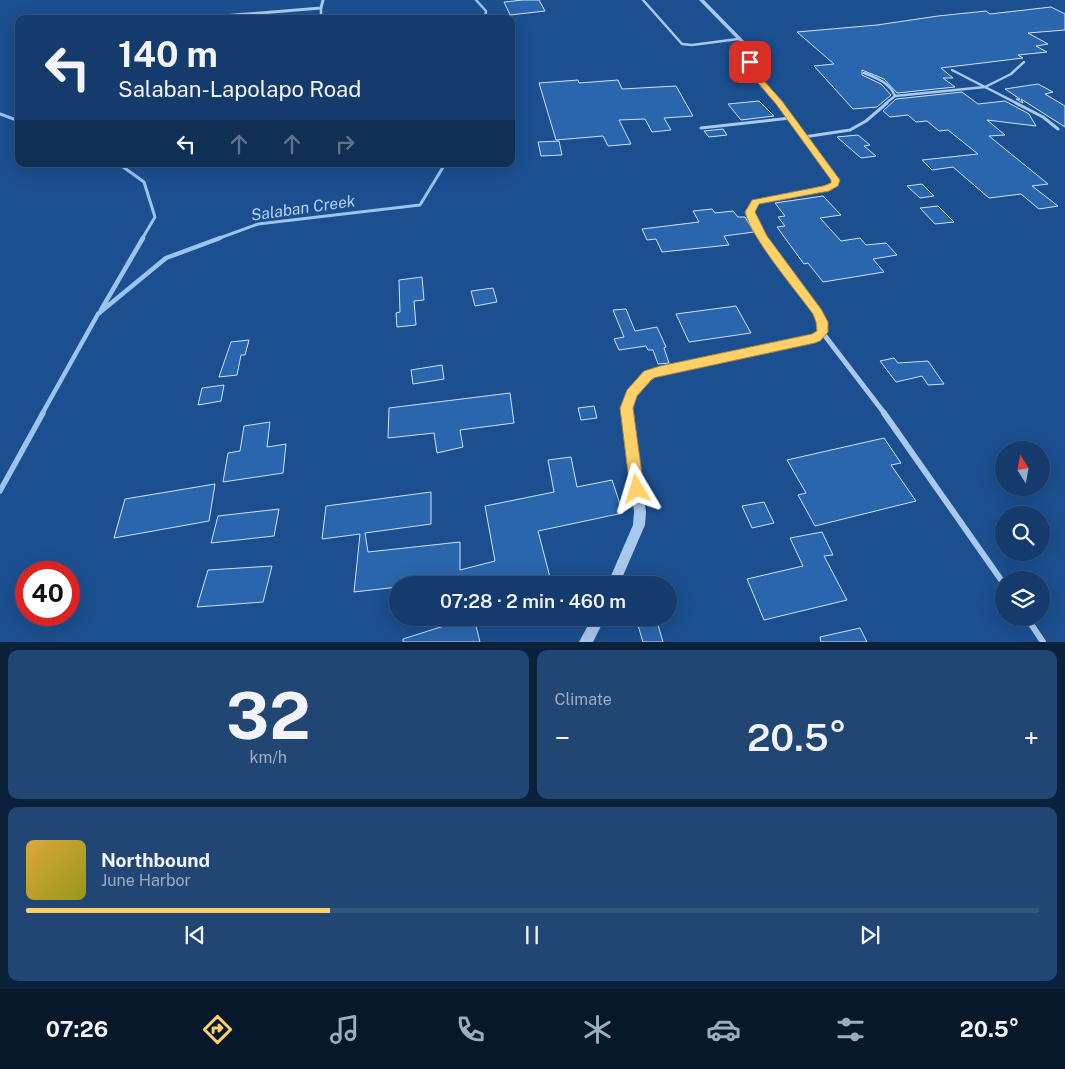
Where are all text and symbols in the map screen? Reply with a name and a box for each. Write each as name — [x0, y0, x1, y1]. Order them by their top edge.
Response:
text: 140 m — [118, 34, 218, 75]
icon: left — [35, 35, 100, 100]
pin — [729, 41, 771, 83]
icon: arrive — [736, 48, 764, 76]
text: Salaban-Lapolapo Road — [118, 76, 361, 102]
icon: left — [172, 130, 200, 158]
icon: ahead — [225, 130, 253, 158]
icon: ahead — [278, 130, 306, 158]
icon: right — [331, 130, 359, 158]
water label: Salaban Creek — [250, 191, 357, 225]
north arrow — [995, 441, 1050, 496]
map controls — [995, 441, 1050, 626]
position arrow — [610, 462, 662, 514]
button: search — [995, 506, 1050, 561]
speed limit sign: 40 — [15, 561, 80, 626]
button: layers — [995, 571, 1050, 626]
text: 07:28 · 2 min · 460 m — [440, 590, 626, 612]
text: 32 — [226, 677, 311, 754]
text: Climate — [555, 690, 612, 709]
text: 20.5° — [747, 715, 847, 760]
text: − — [555, 721, 570, 754]
text: + — [1023, 721, 1039, 754]
text: km/h — [249, 748, 287, 767]
text: Northbound — [101, 849, 210, 871]
text: June Harbor — [101, 871, 191, 890]
icon: previous — [181, 921, 209, 949]
icon: pause — [518, 921, 546, 949]
icon: next — [856, 921, 884, 949]
icon: directions — [200, 1012, 235, 1047]
icon: music — [327, 1012, 362, 1047]
icon: phone — [453, 1012, 488, 1047]
icon: climate — [580, 1012, 615, 1047]
icon: car — [706, 1012, 741, 1047]
icon: filters — [833, 1012, 868, 1047]
text: 07:26 — [46, 1016, 108, 1042]
text: 20.5° — [960, 1016, 1019, 1042]

